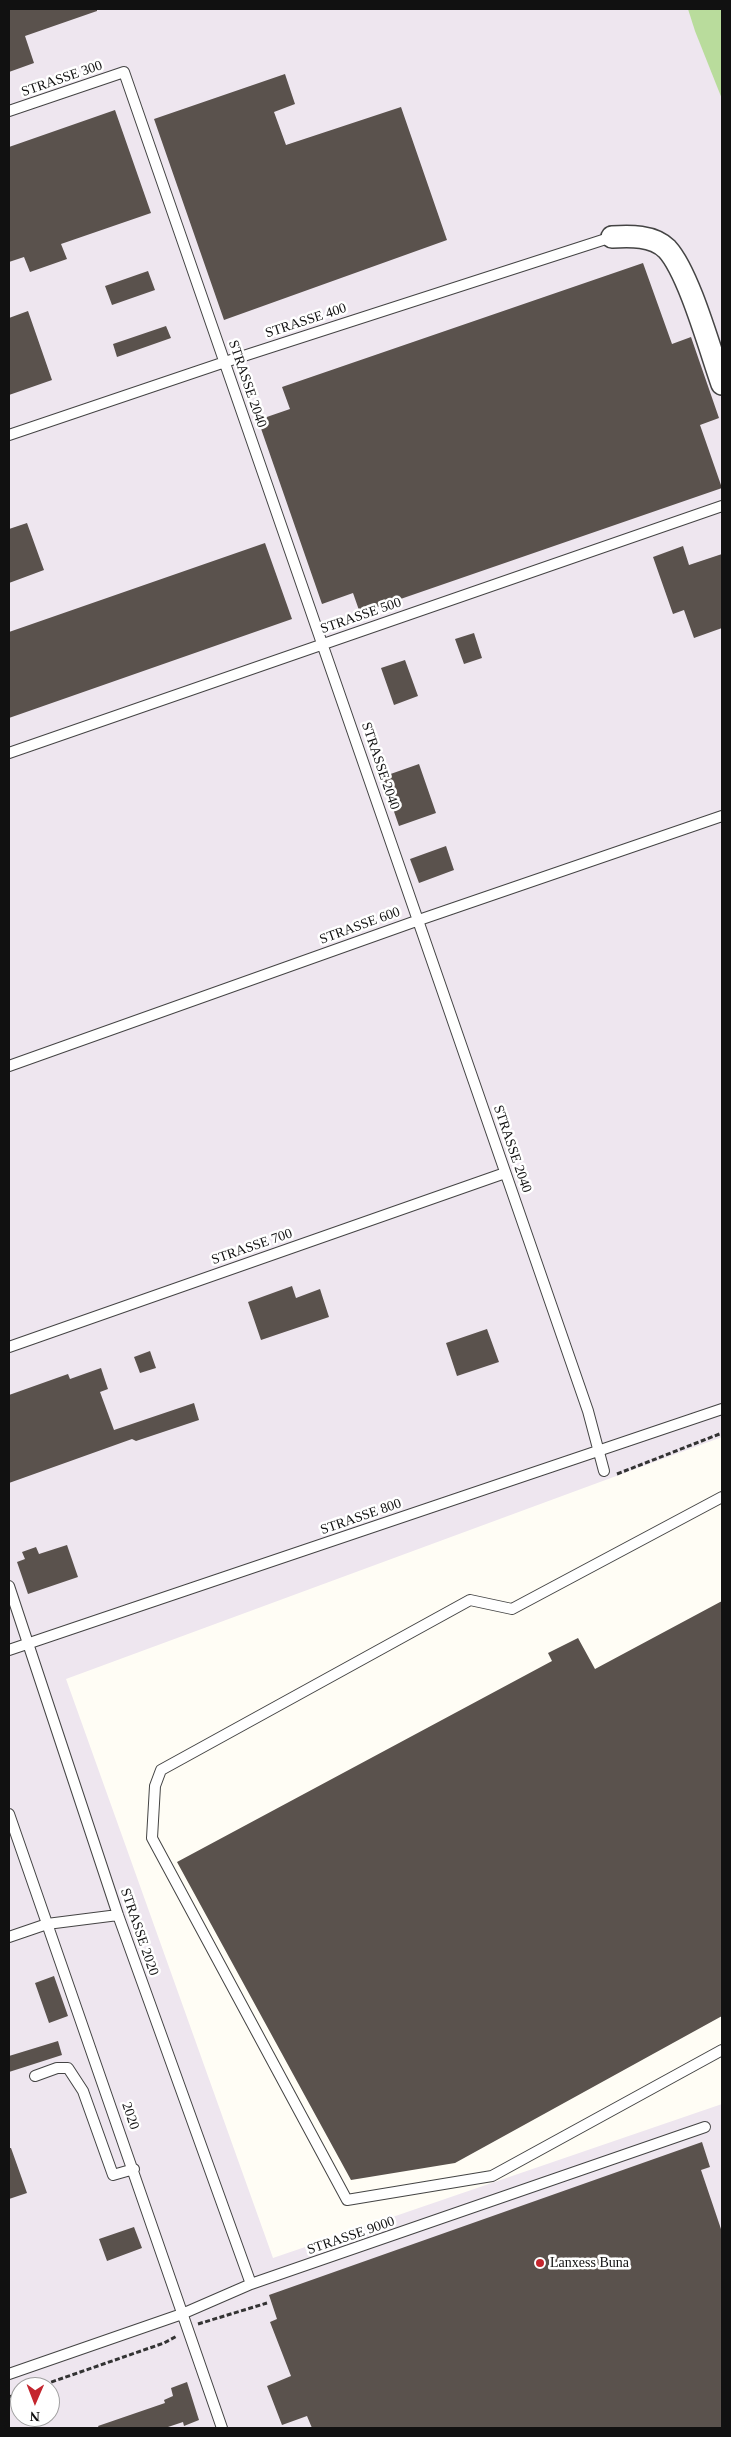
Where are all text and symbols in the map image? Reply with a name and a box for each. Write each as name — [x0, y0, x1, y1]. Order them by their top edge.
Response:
street label: STRASSE 300 — [19, 57, 105, 101]
street label: STRASSE 400 — [263, 300, 349, 342]
street label: STRASSE 2040 — [224, 338, 270, 430]
street label: STRASSE 500 — [318, 594, 404, 638]
street label: STRASSE 2040 — [357, 720, 403, 812]
street label: STRASSE 600 — [317, 904, 403, 948]
street label: STRASSE 2040 — [489, 1103, 535, 1195]
street label: STRASSE 700 — [209, 1225, 295, 1269]
street label: STRASSE 800 — [318, 1495, 404, 1539]
street label: STRASSE 2020 — [116, 1886, 162, 1978]
street label: 2020 — [117, 2100, 143, 2132]
street label: STRASSE 9000 — [305, 2213, 397, 2259]
place label: Lanxess Buna — [550, 2255, 629, 2271]
marker: Lanxess Buna — [534, 2257, 546, 2269]
north arrow — [10, 2377, 60, 2427]
text: N — [30, 2409, 40, 2424]

